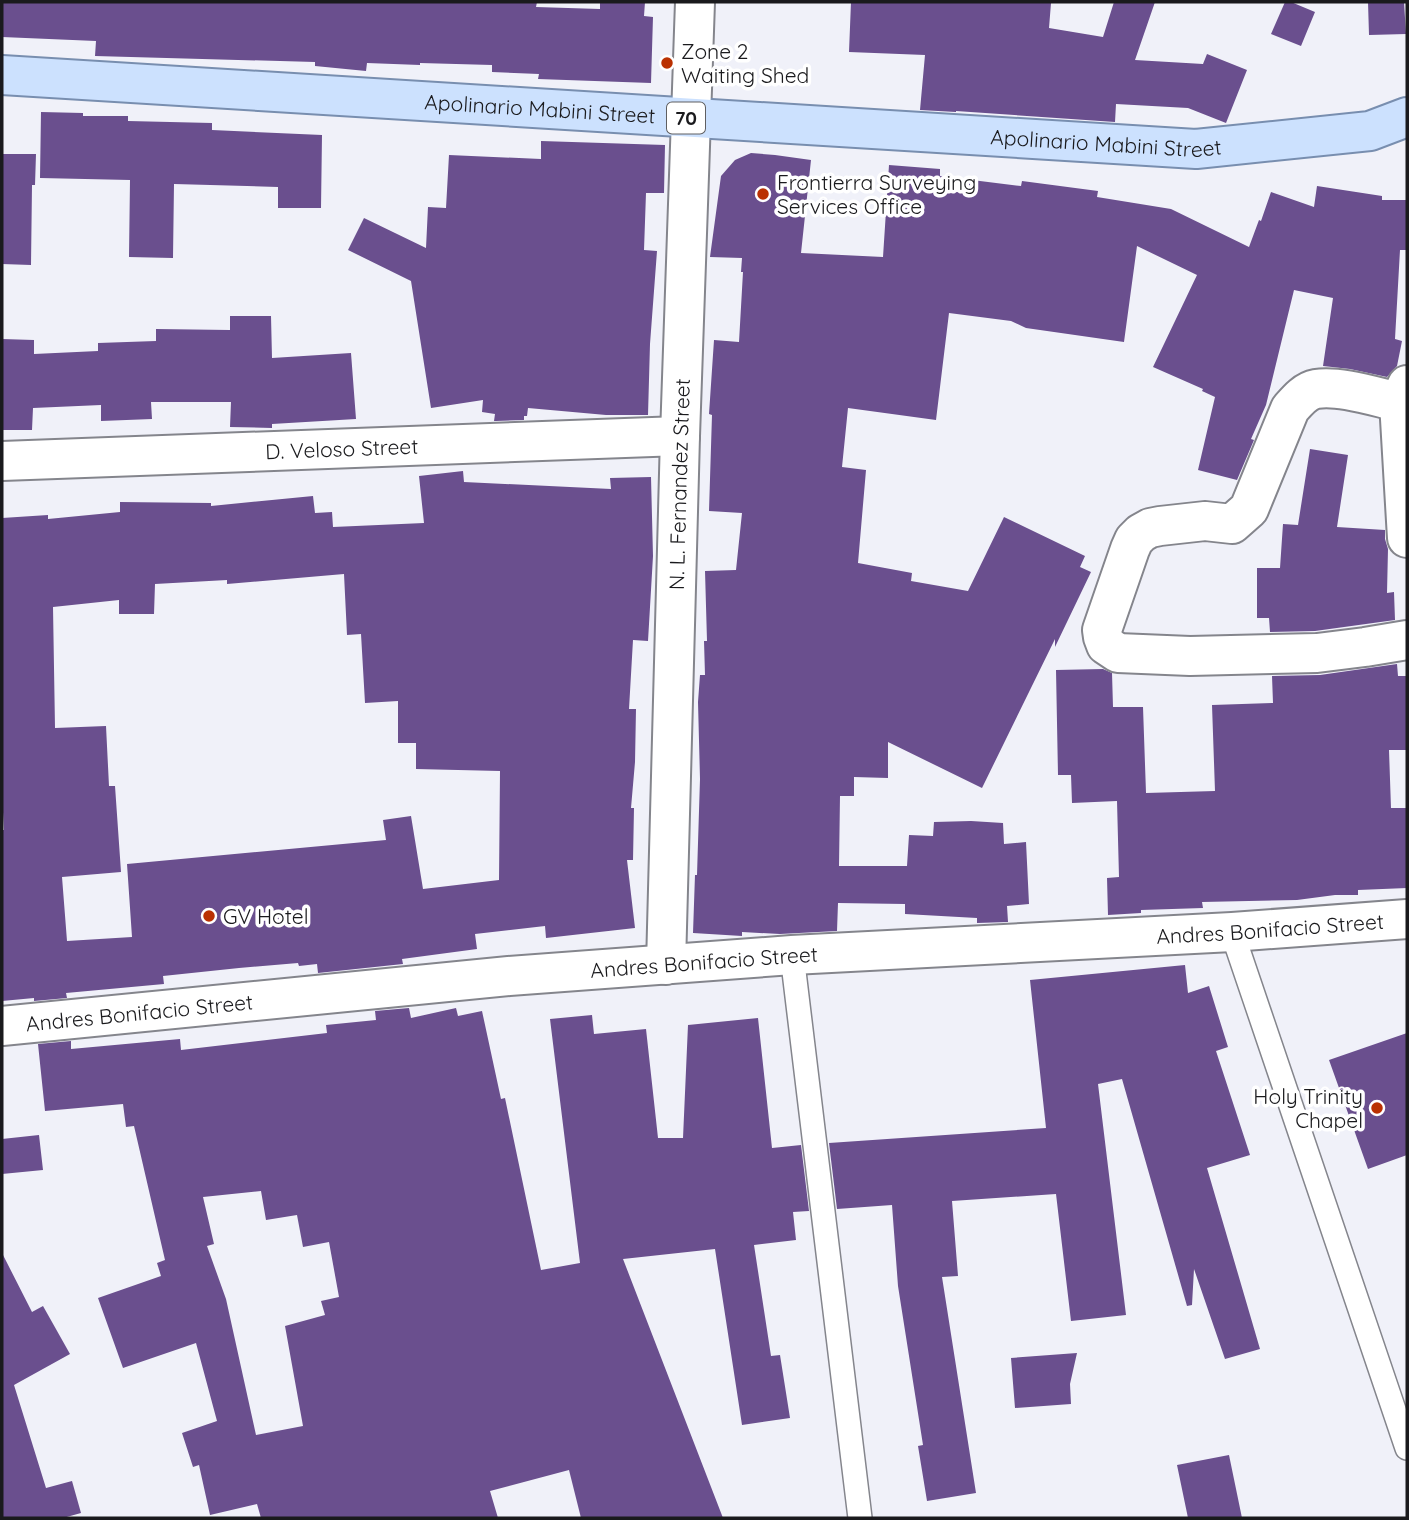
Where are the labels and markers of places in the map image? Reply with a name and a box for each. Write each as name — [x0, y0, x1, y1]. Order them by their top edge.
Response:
place label: Zone 2 Waiting Shed — [681, 38, 809, 88]
marker: Zone 2 Waiting Shed — [659, 55, 675, 71]
place label: Frontierra Surveying Services Office — [777, 169, 976, 219]
marker: Frontierra Surveying Services Office — [755, 186, 771, 202]
place label: GV Hotel — [223, 903, 309, 929]
marker: GV Hotel — [201, 908, 217, 924]
place label: Holy Trinity Chapel — [1253, 1083, 1363, 1133]
marker: Holy Trinity Chapel — [1369, 1100, 1385, 1116]

